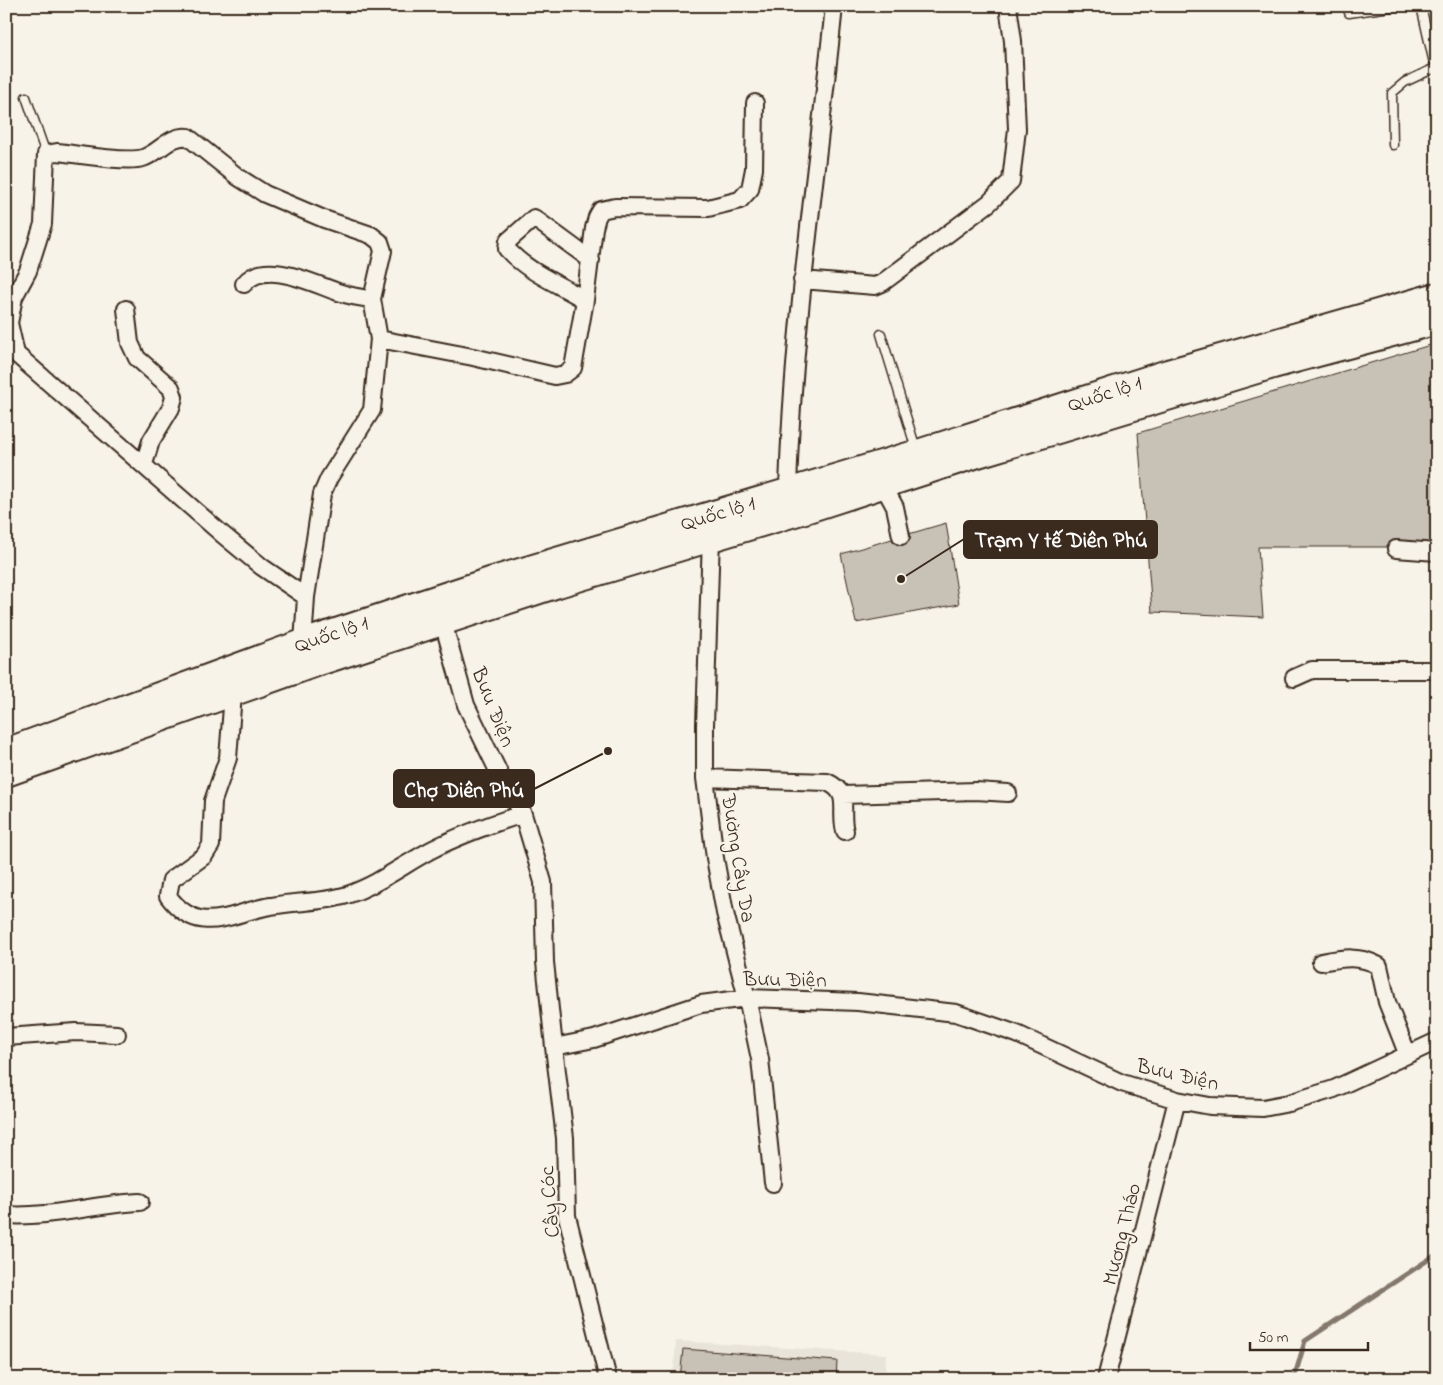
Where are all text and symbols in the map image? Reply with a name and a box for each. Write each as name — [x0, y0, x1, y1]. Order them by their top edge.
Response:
street label: Quốc lộ 1 — [1064, 369, 1147, 421]
street label: Quốc lộ 1 — [677, 489, 760, 540]
callout: Trạm Y tế Diên Phú — [964, 521, 1157, 558]
text: Trạm Y tế Diên Phú — [975, 526, 1148, 558]
street label: Quốc lộ 1 — [290, 609, 373, 662]
street label: Bưu Điện — [462, 662, 522, 752]
callout: Chợ Diên Phú — [394, 770, 534, 807]
text: Chợ Diên Phú — [404, 776, 525, 808]
street label: Đường Cây Da — [710, 791, 762, 925]
street label: Bưu Điện — [742, 965, 827, 997]
street label: Bưu Điện — [1132, 1052, 1222, 1100]
street label: Cây Cóc — [533, 1164, 571, 1239]
street label: Mương Tháo — [1096, 1180, 1152, 1289]
scale bar — [1250, 1320, 1368, 1352]
text: 50 m — [1258, 1327, 1289, 1349]

